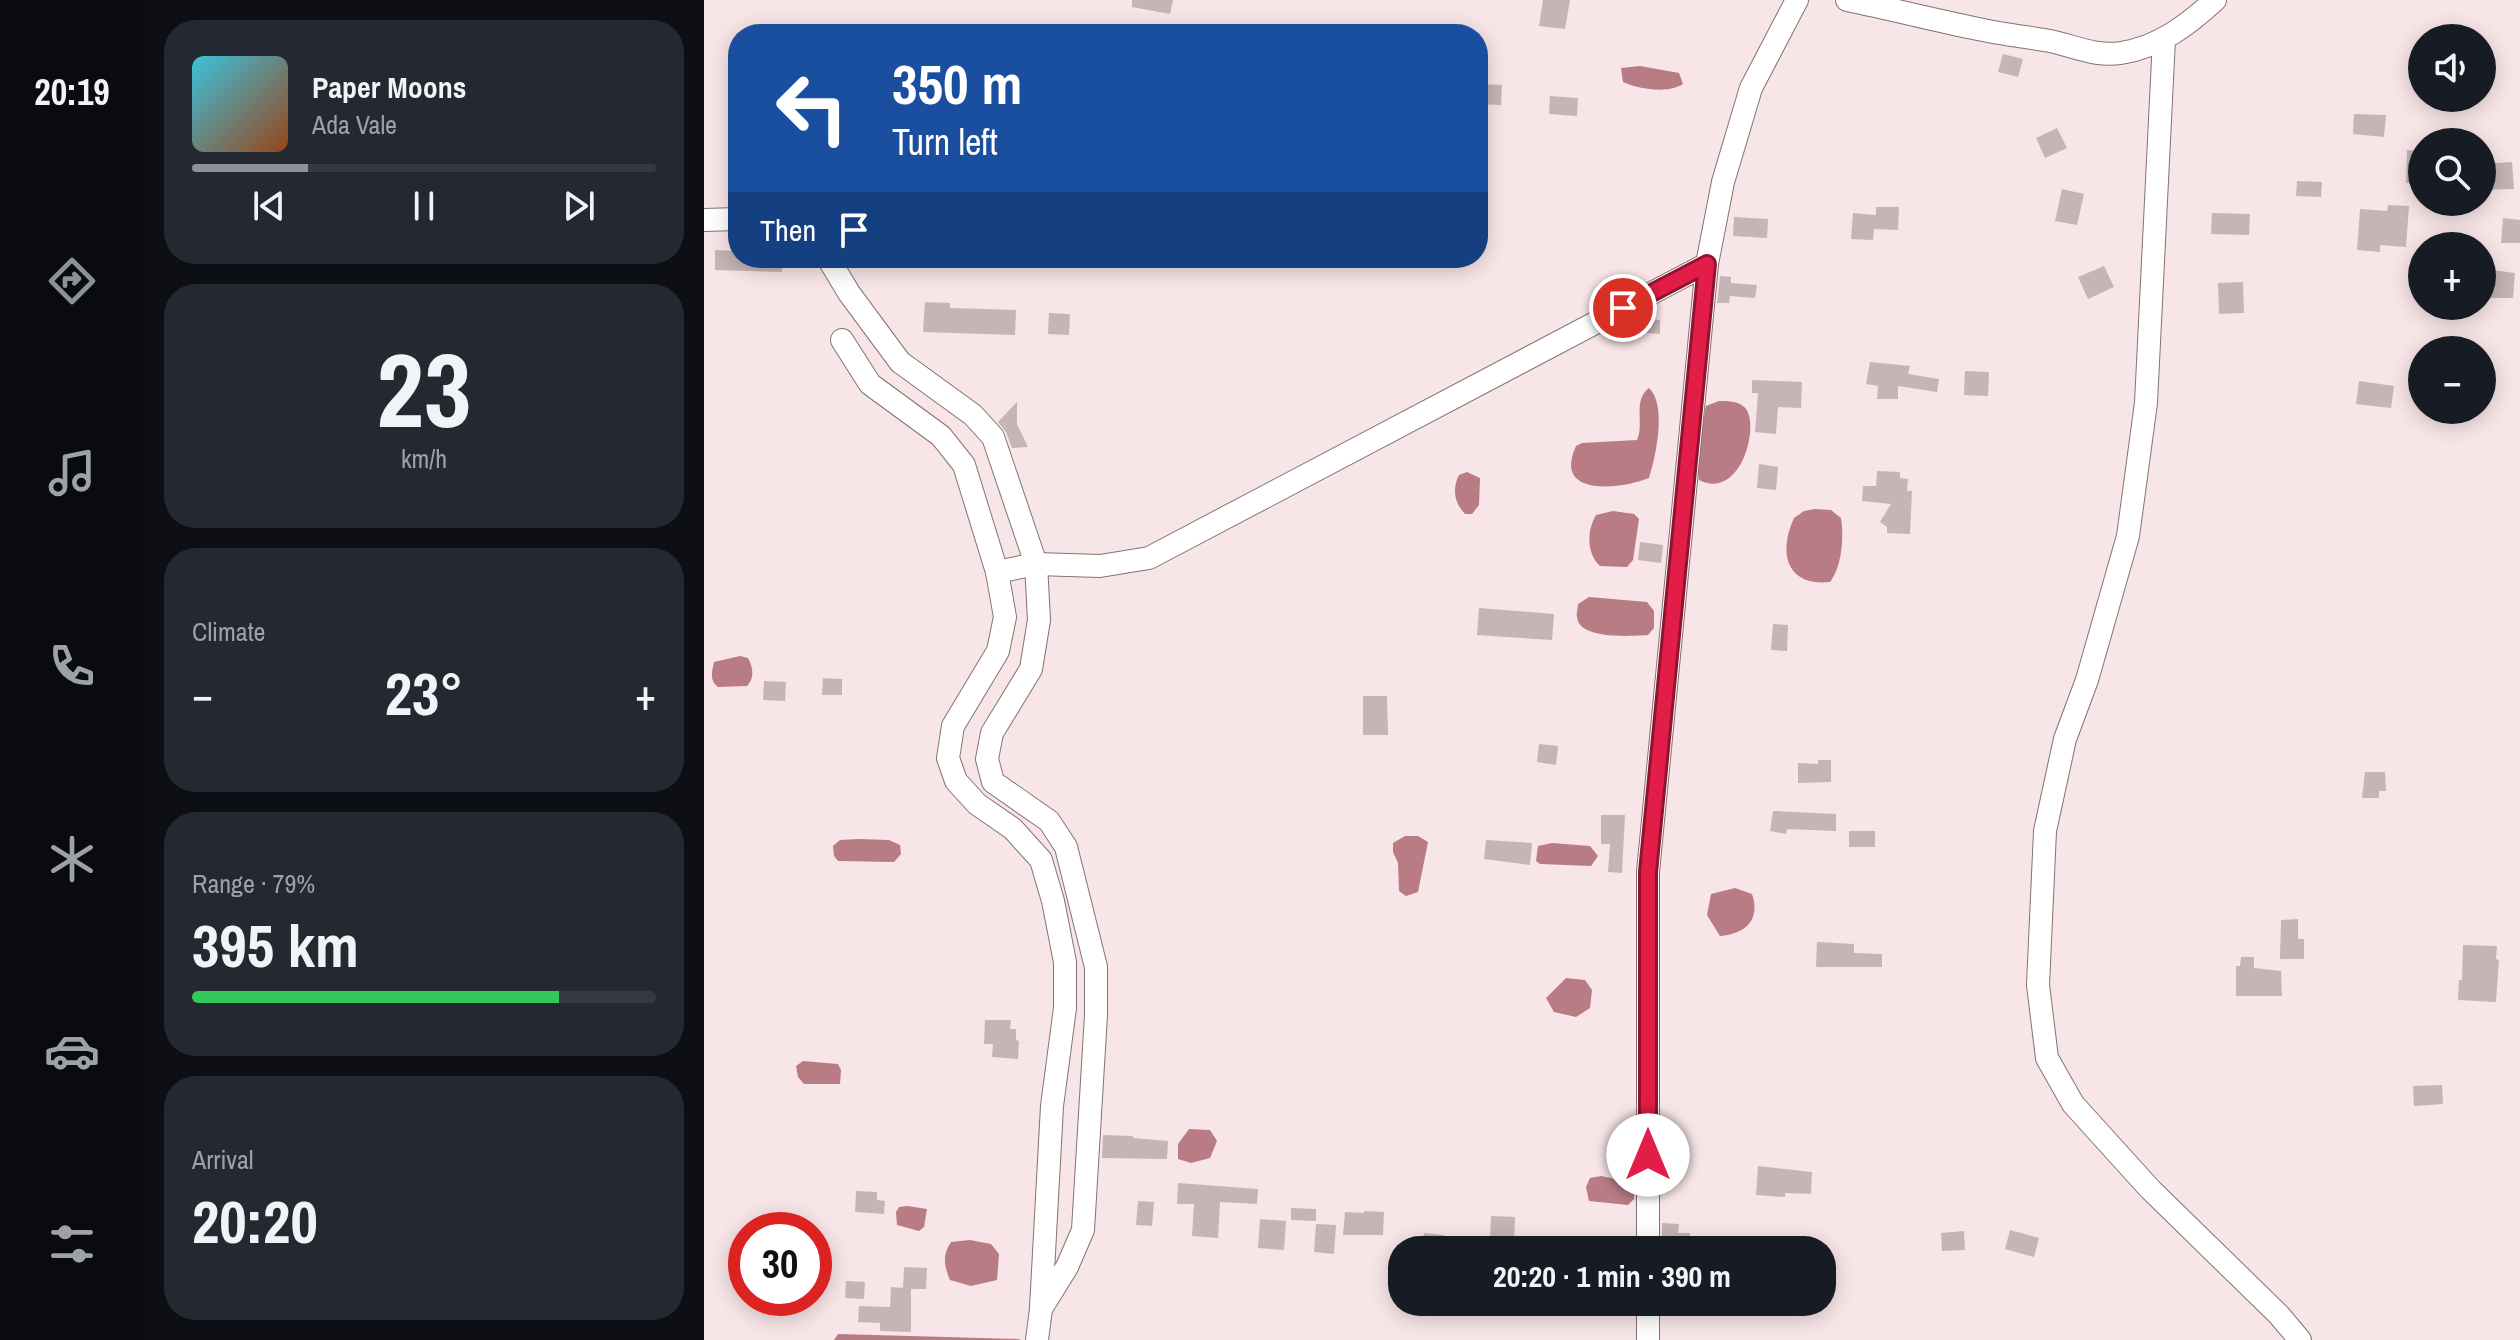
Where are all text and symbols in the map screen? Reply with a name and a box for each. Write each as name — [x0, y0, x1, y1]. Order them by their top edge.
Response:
map controls — [2408, 24, 2496, 424]
button: sound — [2408, 24, 2496, 112]
text: 350 m — [892, 46, 1022, 121]
icon: left — [760, 56, 864, 160]
text: Paper Moons — [312, 67, 466, 107]
text: 20:19 — [34, 68, 110, 116]
text: Ada Vale — [312, 107, 397, 142]
text: Turn left — [892, 118, 998, 166]
button: search — [2408, 128, 2496, 216]
icon: previous — [247, 184, 291, 228]
icon: pause — [402, 184, 446, 228]
icon: next — [557, 184, 601, 228]
icon: arrive — [832, 208, 876, 252]
text: Then — [760, 210, 816, 250]
button: + — [2408, 232, 2496, 320]
icon: directions — [44, 253, 100, 309]
pin — [1589, 274, 1657, 342]
icon: arrive — [1601, 286, 1645, 330]
text: 23 — [377, 319, 471, 459]
button: − — [2408, 336, 2496, 424]
text: km/h — [401, 441, 447, 476]
icon: music — [44, 445, 100, 501]
text: Climate — [192, 614, 265, 649]
icon: phone — [44, 638, 100, 694]
text: 23° — [385, 653, 463, 734]
text: − — [192, 664, 213, 724]
text: + — [635, 664, 656, 724]
icon: climate — [44, 831, 100, 887]
text: Range · 79% — [192, 866, 315, 901]
text: 395 km — [192, 905, 359, 986]
icon: car — [44, 1023, 100, 1079]
position arrow — [1606, 1113, 1690, 1197]
text: Arrival — [192, 1142, 254, 1177]
text: 20:20 — [192, 1181, 318, 1262]
speed limit sign: 30 — [728, 1212, 832, 1316]
icon: filters — [44, 1216, 100, 1272]
text: 20:20 · 1 min · 390 m — [1493, 1256, 1731, 1296]

